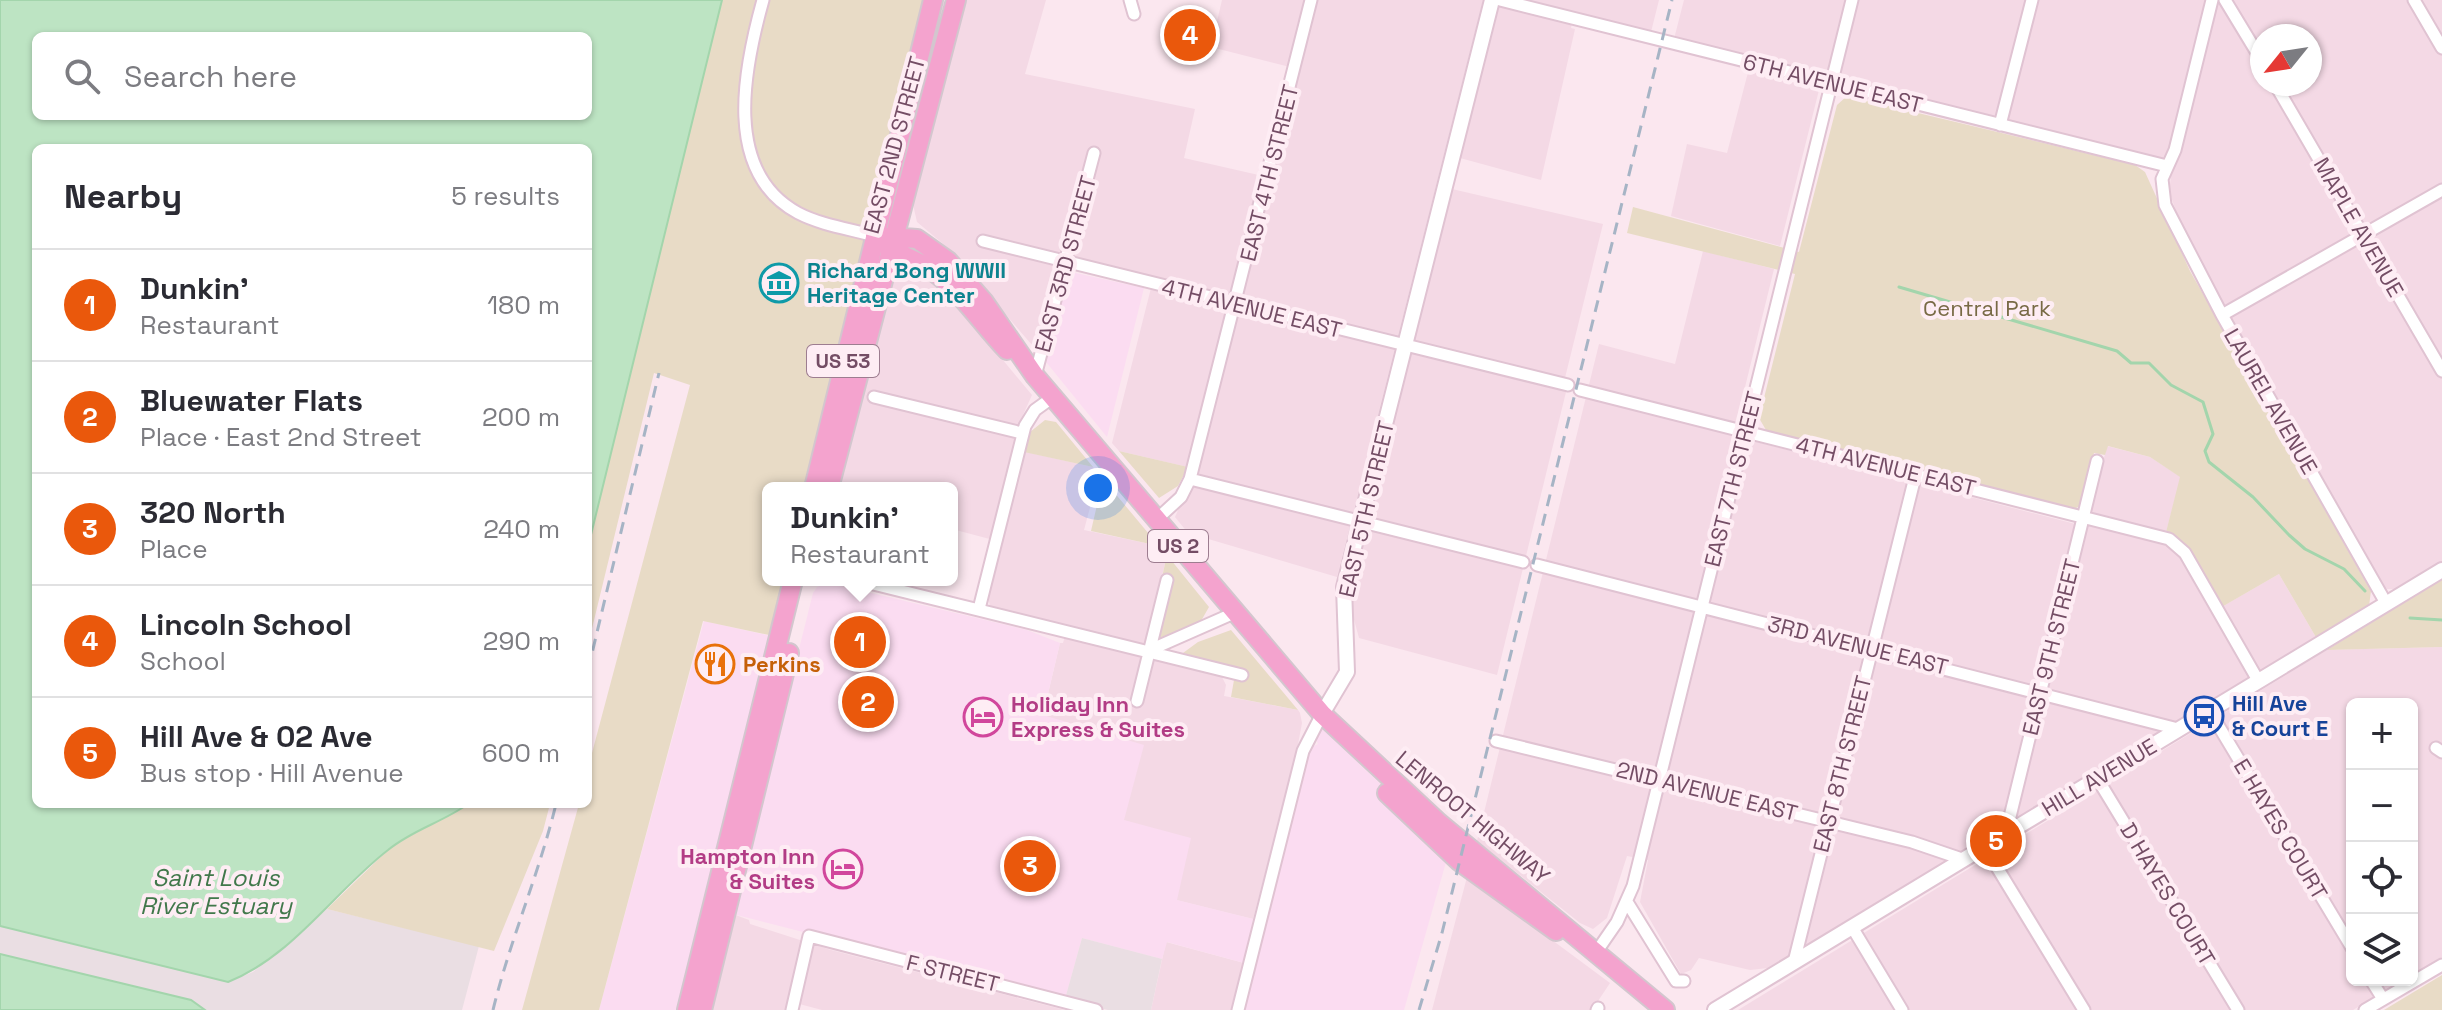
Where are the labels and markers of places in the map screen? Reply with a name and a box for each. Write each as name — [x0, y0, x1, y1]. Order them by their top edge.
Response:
pin: 4 — [1164, 5, 1216, 65]
place label: Richard Bong WWII Heritage Center — [807, 256, 1006, 309]
museum icon: Richard Bong WWII Heritage Center — [758, 262, 800, 304]
pin: 1 — [834, 612, 886, 672]
restaurant icon: Perkins — [694, 643, 736, 685]
place label: Perkins — [743, 650, 821, 678]
pin: 2 — [842, 672, 894, 732]
place label: Hill Ave & Court E — [2232, 689, 2328, 742]
place label: Holiday Inn Express & Suites — [1011, 690, 1185, 743]
bus stop icon: Hill Ave & Court E — [2183, 695, 2225, 737]
hotel icon: Holiday Inn Express & Suites — [962, 696, 1004, 738]
pin: 5 — [1970, 811, 2022, 871]
pin: 3 — [1004, 836, 1056, 896]
place label: Hampton Inn & Suites — [680, 842, 815, 895]
hotel icon: Hampton Inn & Suites — [822, 848, 864, 890]

